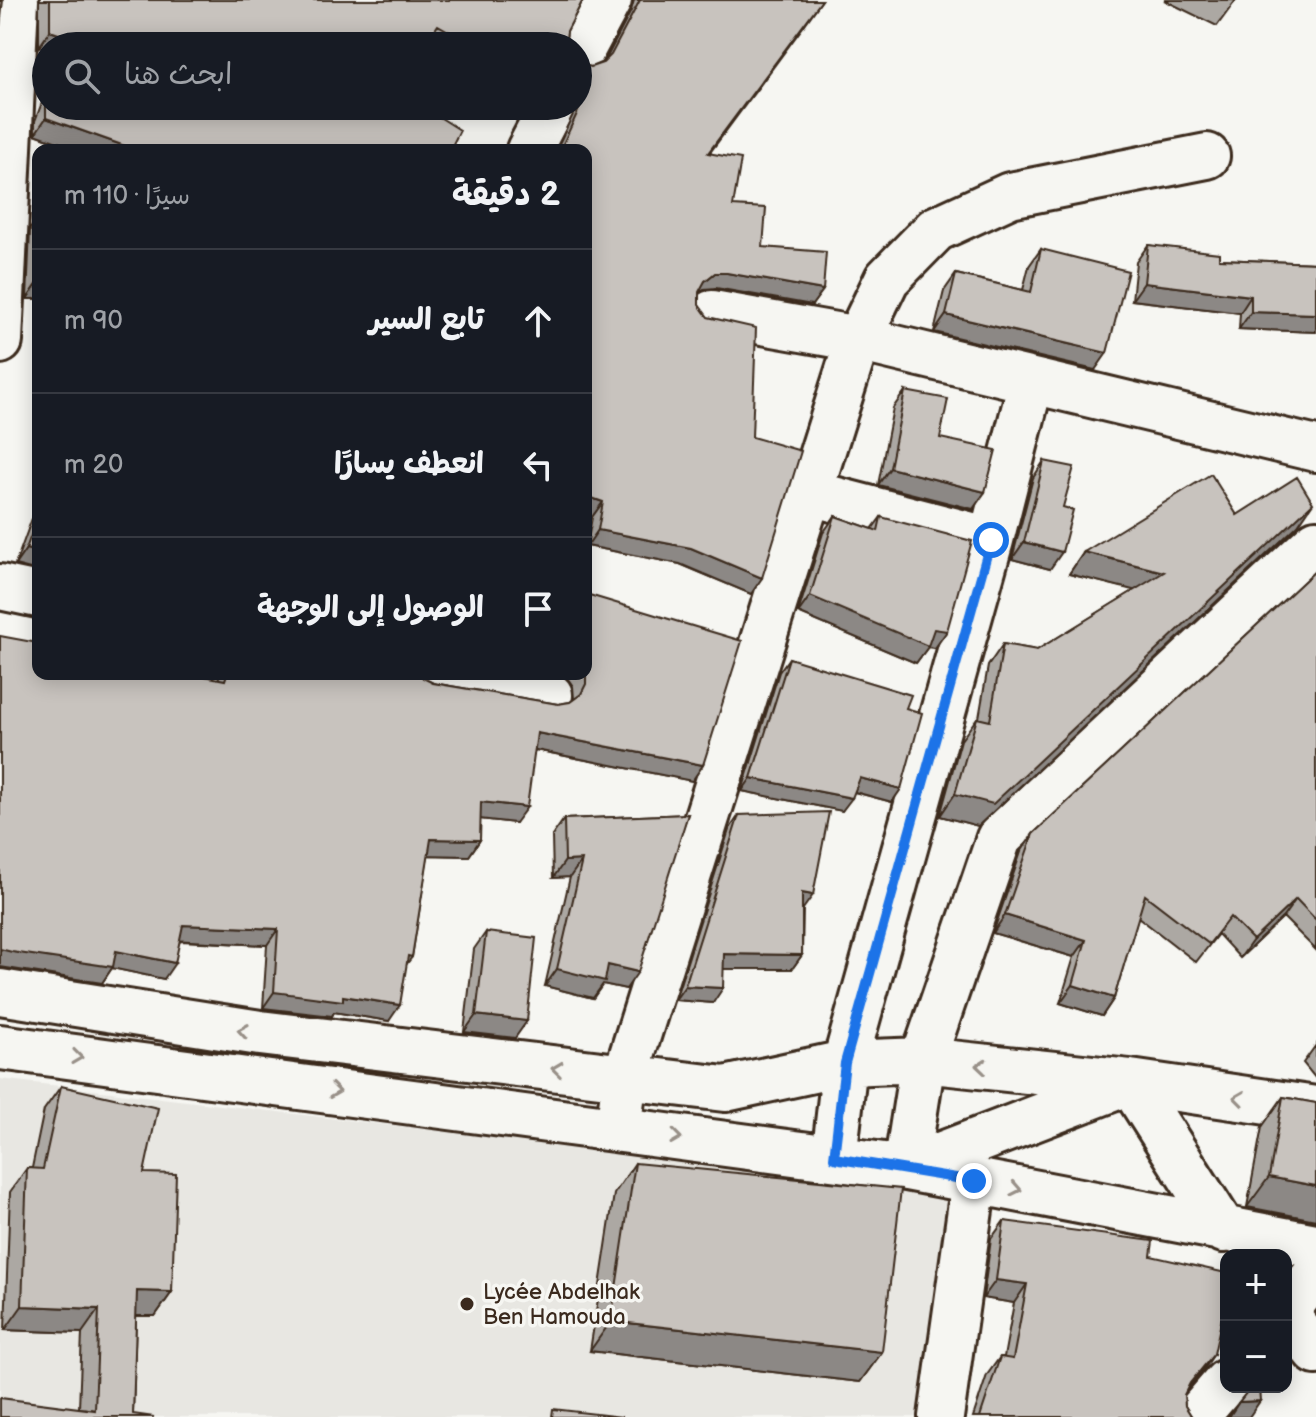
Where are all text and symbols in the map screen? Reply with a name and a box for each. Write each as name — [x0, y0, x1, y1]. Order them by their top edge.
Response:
search box — [32, 32, 592, 120]
icon: search — [60, 54, 104, 98]
text: ابحث هنا — [124, 57, 232, 93]
text: 2 دقيقة — [452, 174, 560, 215]
text: سيرًا · 110 m — [64, 181, 190, 212]
icon: ahead — [516, 299, 560, 343]
text: تابع السير — [369, 302, 484, 338]
text: 90 m — [64, 306, 123, 337]
icon: left — [516, 443, 560, 487]
text: انعطف يسارًا — [334, 446, 484, 482]
text: 20 m — [64, 450, 123, 481]
route start — [973, 522, 1009, 558]
icon: arrive — [516, 587, 560, 631]
text: الوصول إلى الوجهة — [257, 590, 484, 626]
one-way arrow — [236, 1023, 250, 1040]
one-way arrow — [70, 1048, 84, 1065]
one-way arrow — [974, 1058, 987, 1075]
one-way arrow — [550, 1061, 564, 1078]
one-way arrow — [329, 1083, 342, 1100]
one-way arrow — [1232, 1090, 1246, 1107]
one-way arrow — [669, 1128, 683, 1145]
route end — [956, 1163, 992, 1199]
one-way arrow — [1009, 1180, 1023, 1197]
map controls — [1220, 1249, 1292, 1393]
button: + — [1220, 1249, 1292, 1321]
place label: Lycée Abdelhak Ben Hamouda — [483, 1279, 640, 1331]
marker: Lycée Abdelhak Ben Hamouda — [458, 1295, 476, 1313]
button: − — [1220, 1321, 1292, 1393]

